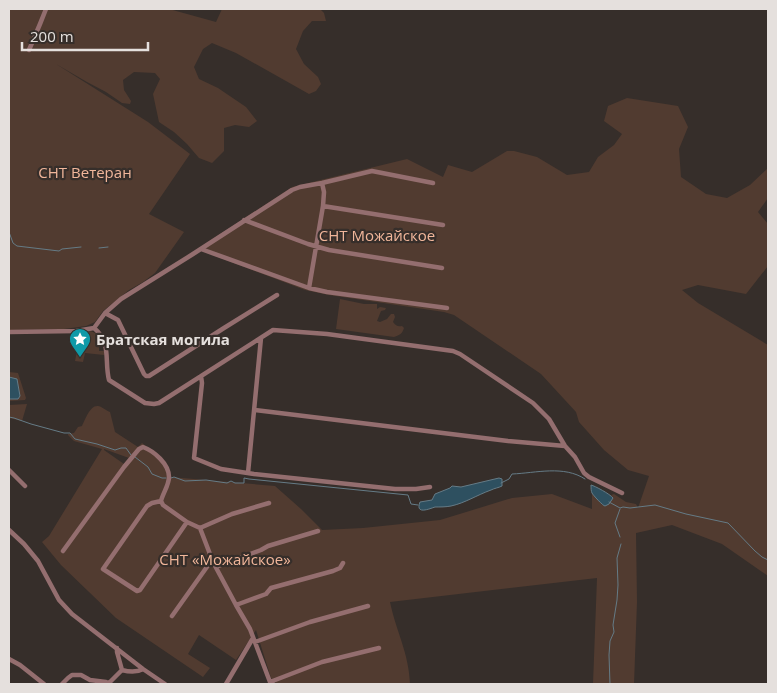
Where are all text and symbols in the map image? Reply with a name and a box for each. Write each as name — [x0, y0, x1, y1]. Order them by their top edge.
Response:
scale bar — [22, 20, 149, 52]
text: 200 m — [30, 26, 74, 46]
park label: СНТ Ветеран — [38, 162, 132, 182]
park label: СНТ Можайское — [319, 225, 435, 245]
place icon: Братская могила — [68, 327, 92, 358]
place label: Братская могила — [96, 329, 230, 349]
park label: СНТ «Можайское» — [159, 549, 291, 569]

